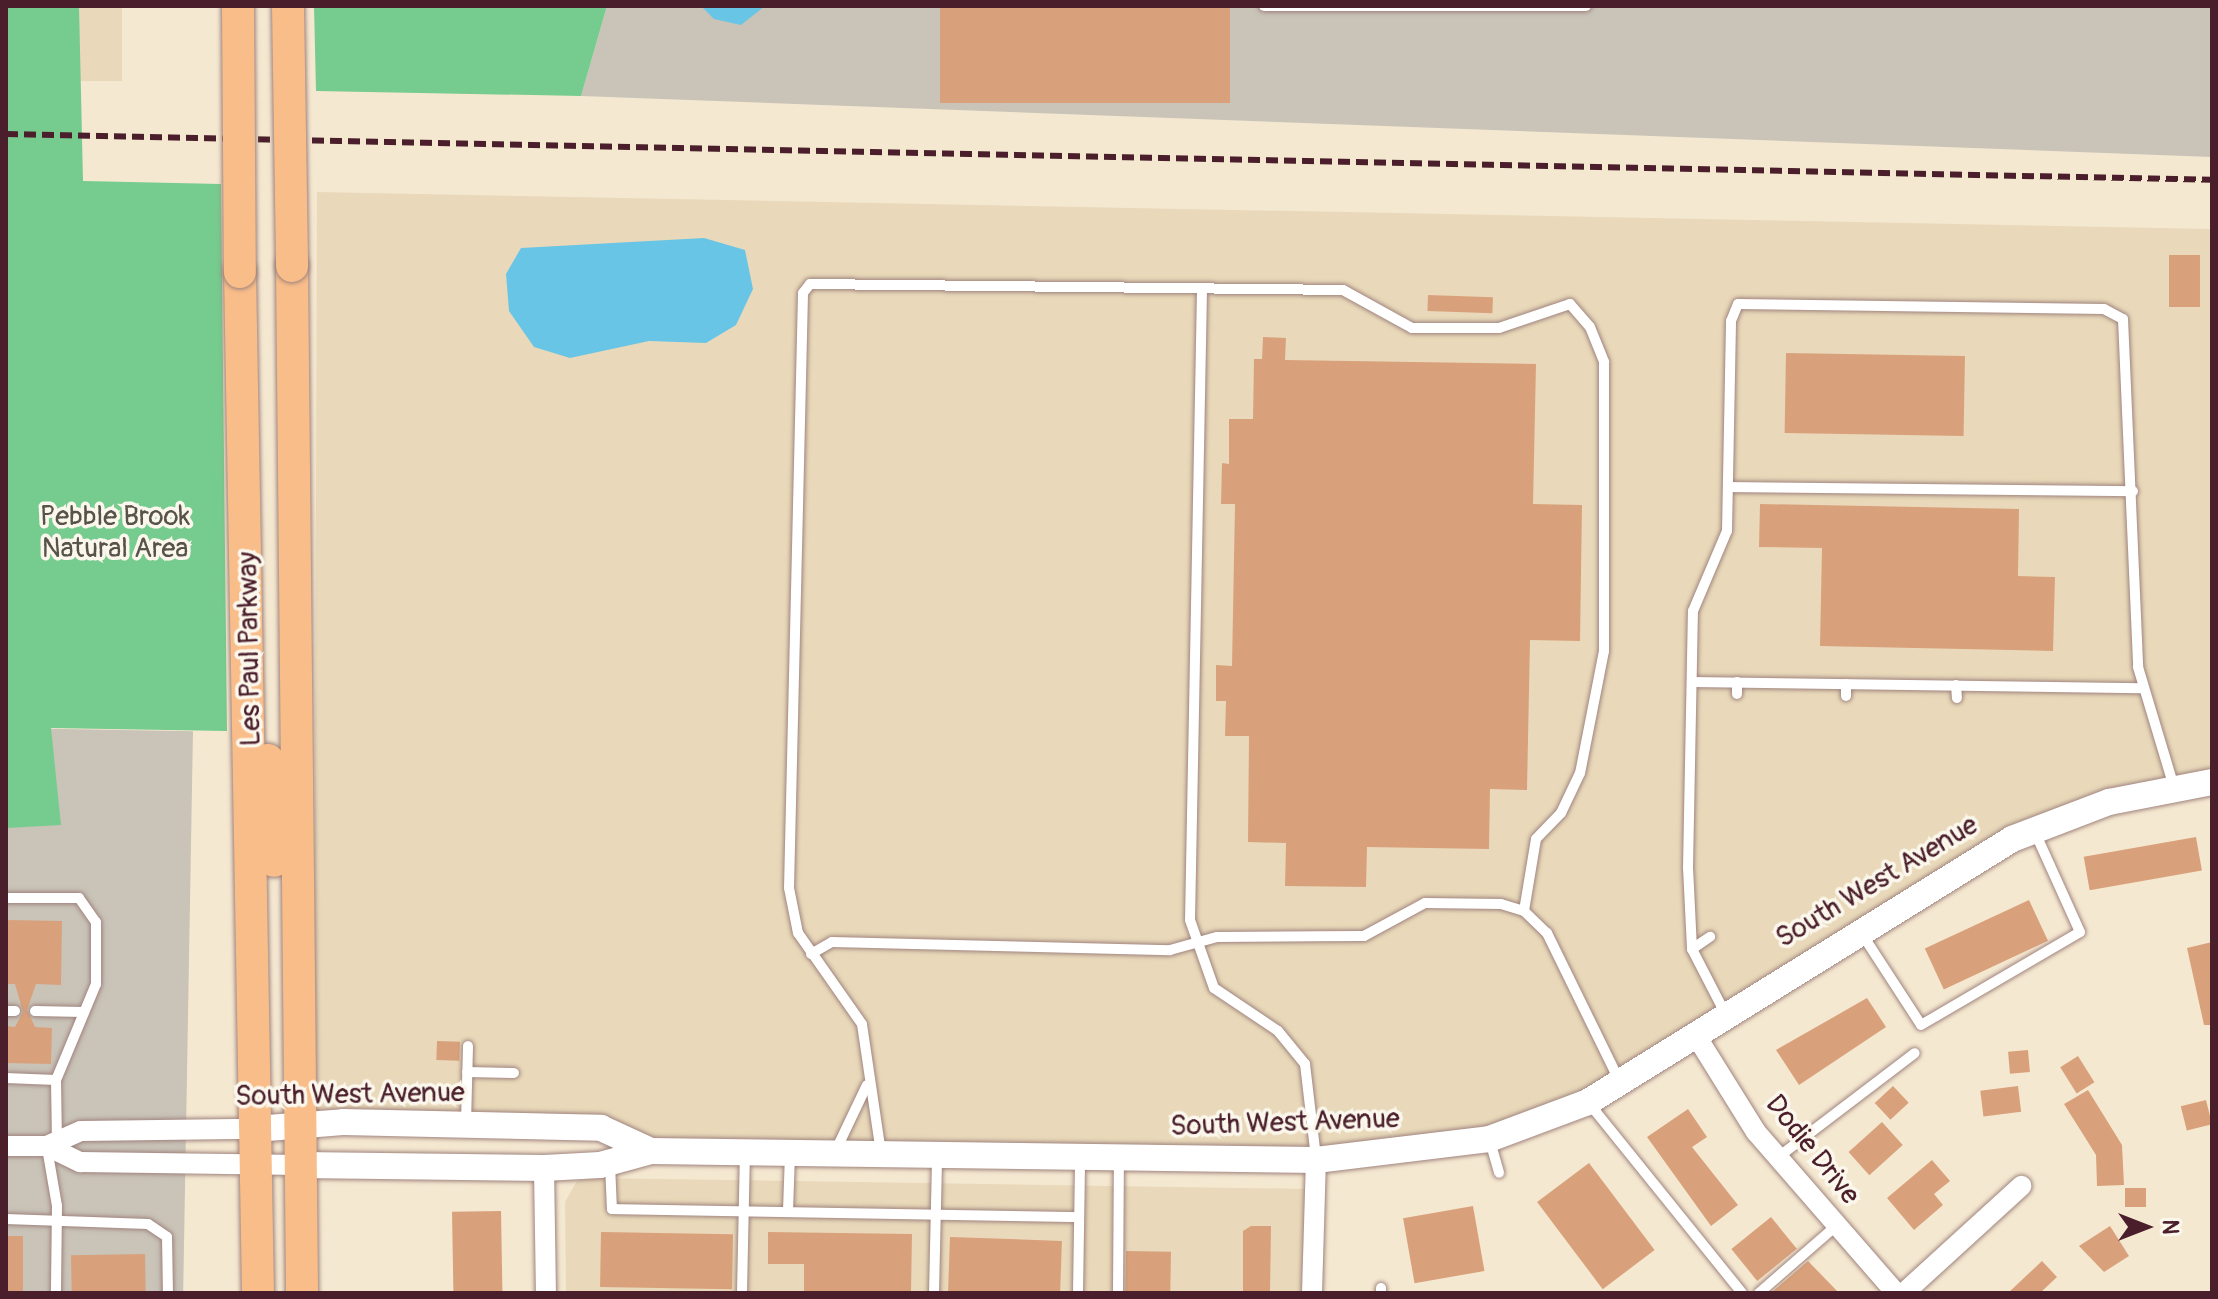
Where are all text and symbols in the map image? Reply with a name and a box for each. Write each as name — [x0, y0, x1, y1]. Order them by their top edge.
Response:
park label: Pebble Brook Natural Area — [40, 500, 190, 566]
street label: Les Paul Parkway — [232, 551, 268, 747]
street label: South West Avenue — [1770, 808, 1984, 956]
street label: South West Avenue — [235, 1076, 465, 1114]
street label: Dodie Drive — [1758, 1089, 1866, 1211]
street label: South West Avenue — [1170, 1102, 1400, 1144]
north arrow — [2106, 1187, 2186, 1267]
text: N — [2156, 1220, 2184, 1234]

